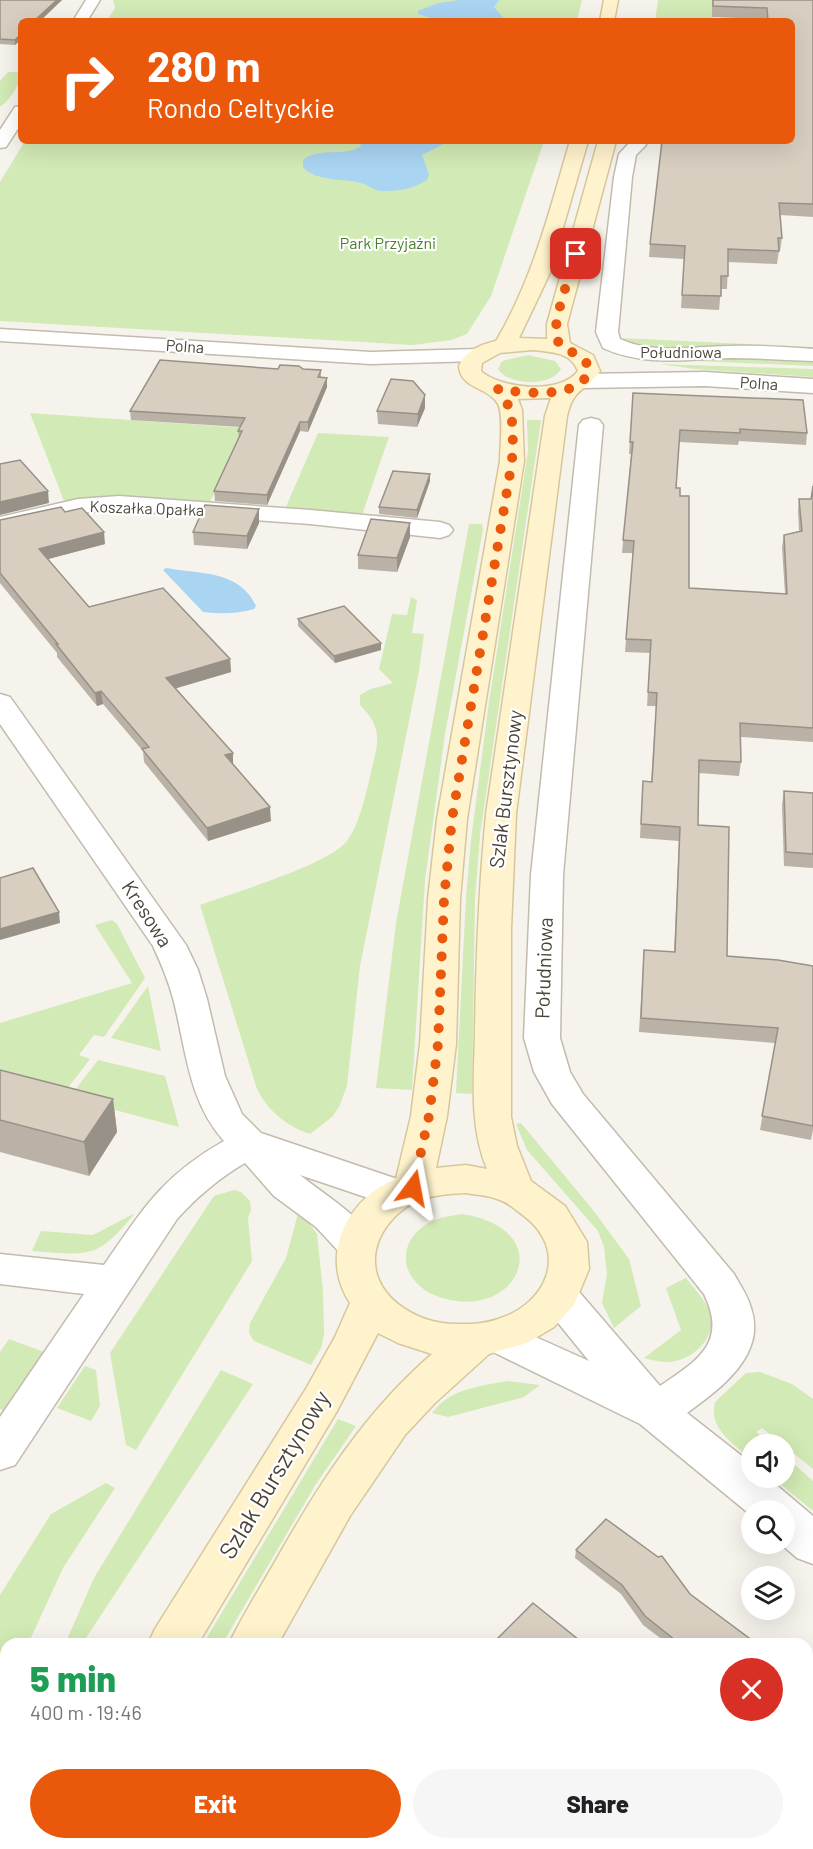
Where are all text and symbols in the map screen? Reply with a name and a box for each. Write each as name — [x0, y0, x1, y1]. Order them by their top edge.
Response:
text: 280 m — [147, 40, 261, 90]
icon: right — [48, 42, 126, 120]
text: Rondo Celtyckie — [147, 91, 335, 123]
pin — [550, 228, 601, 279]
park label: Park Przyjaźni — [340, 233, 436, 252]
icon: arrive — [559, 237, 592, 270]
street label: Polna — [165, 335, 205, 356]
street label: Południowa — [640, 342, 722, 361]
street label: Polna — [739, 372, 779, 393]
street label: Koszałka Opałka — [89, 496, 205, 519]
street label: Szlak Bursztynowy — [483, 708, 527, 869]
street label: Kresowa — [118, 876, 178, 951]
street label: Południowa — [529, 917, 557, 1019]
position arrow — [381, 1156, 445, 1220]
street label: Szlak Bursztynowy — [212, 1385, 335, 1564]
map controls — [741, 1434, 795, 1620]
button: sound — [741, 1434, 795, 1488]
button: search — [741, 1500, 795, 1554]
button: layers — [741, 1566, 795, 1620]
text: 5 min — [30, 1656, 116, 1699]
button: close — [720, 1658, 783, 1721]
text: 400 m · 19:46 — [30, 1700, 142, 1724]
button: Exit — [30, 1769, 401, 1838]
button: Share — [413, 1769, 783, 1838]

